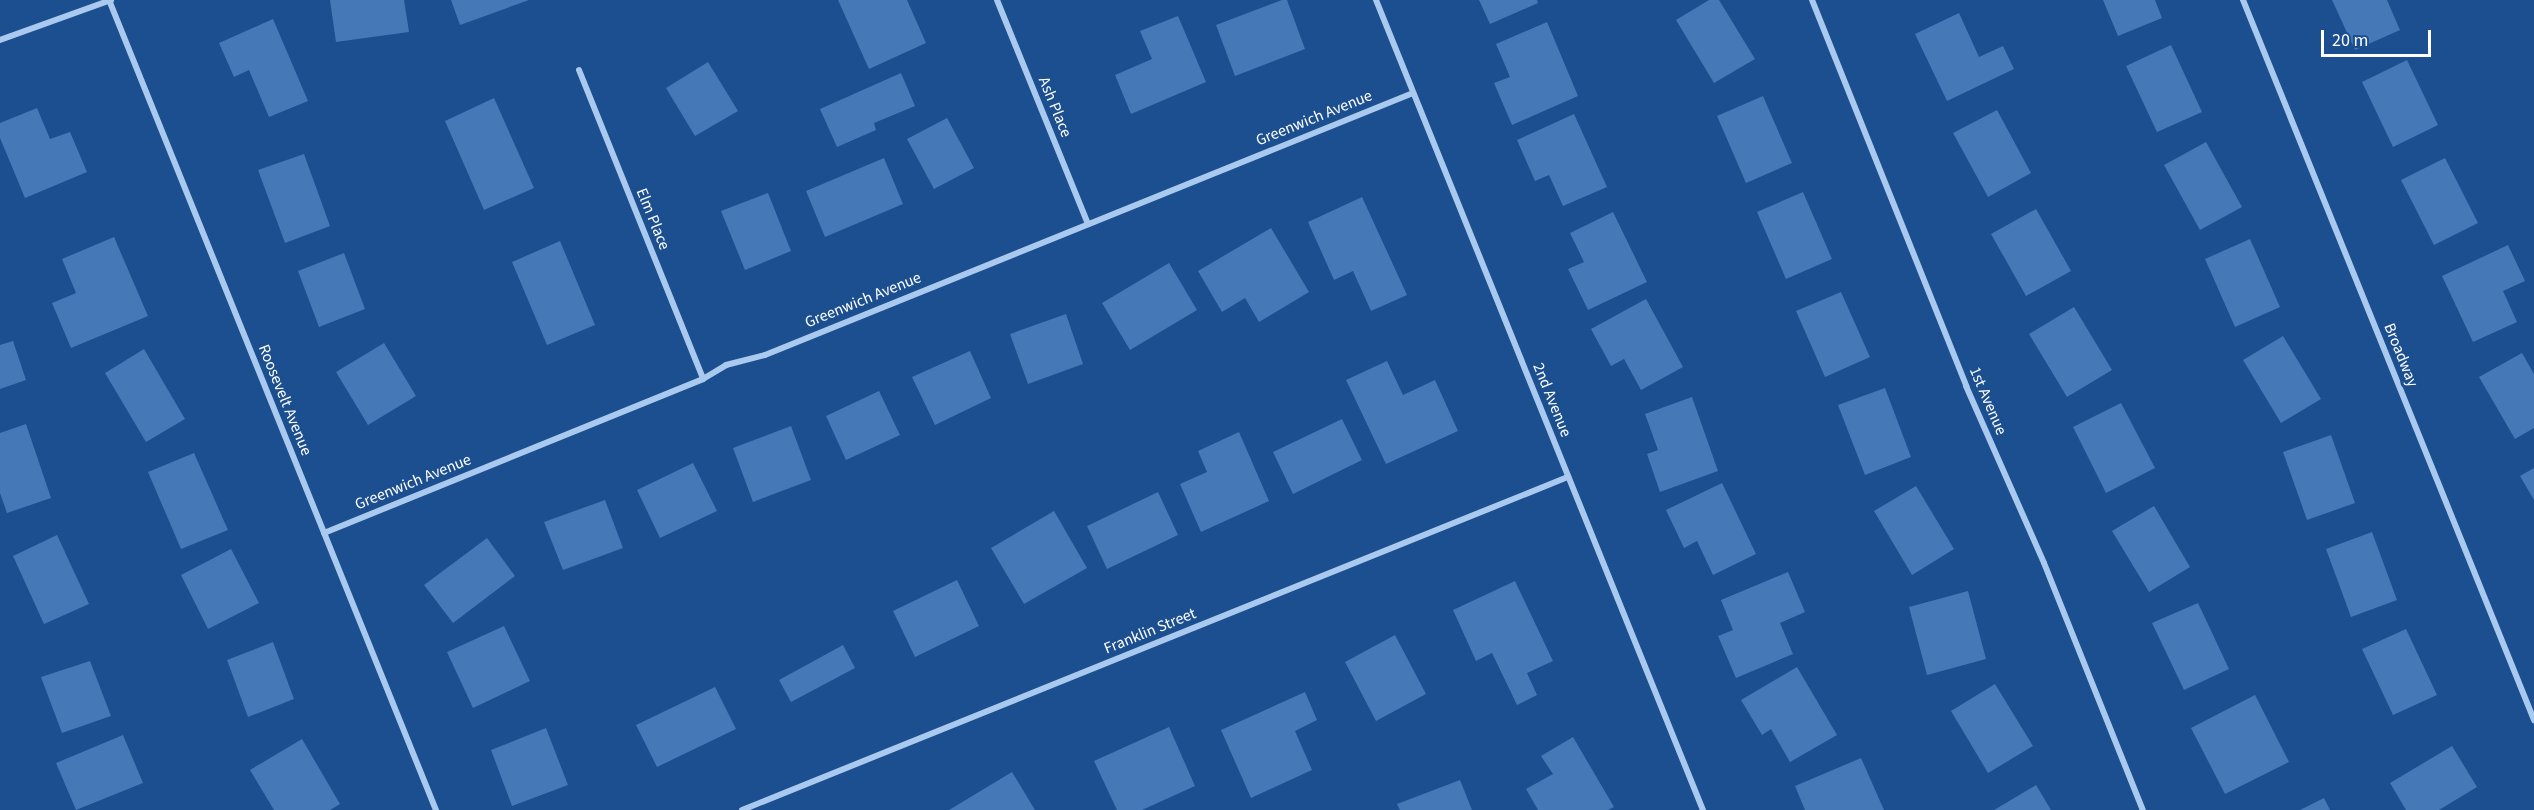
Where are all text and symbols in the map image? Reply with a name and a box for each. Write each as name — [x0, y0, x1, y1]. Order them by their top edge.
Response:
scale bar — [2324, 18, 2434, 56]
text: 20 m — [2332, 28, 2368, 53]
street label: Ash Place — [1034, 74, 1076, 140]
street label: Greenwich Avenue — [1253, 86, 1375, 150]
street label: Elm Place — [632, 185, 674, 253]
street label: Greenwich Avenue — [802, 268, 924, 332]
street label: Broadway — [2380, 320, 2422, 390]
street label: Roosevelt Avenue — [254, 342, 316, 458]
street label: 2nd Avenue — [1528, 360, 1576, 440]
street label: 1st Avenue — [1965, 364, 2011, 438]
street label: Greenwich Avenue — [352, 450, 474, 514]
street label: Franklin Street — [1101, 604, 1199, 658]

